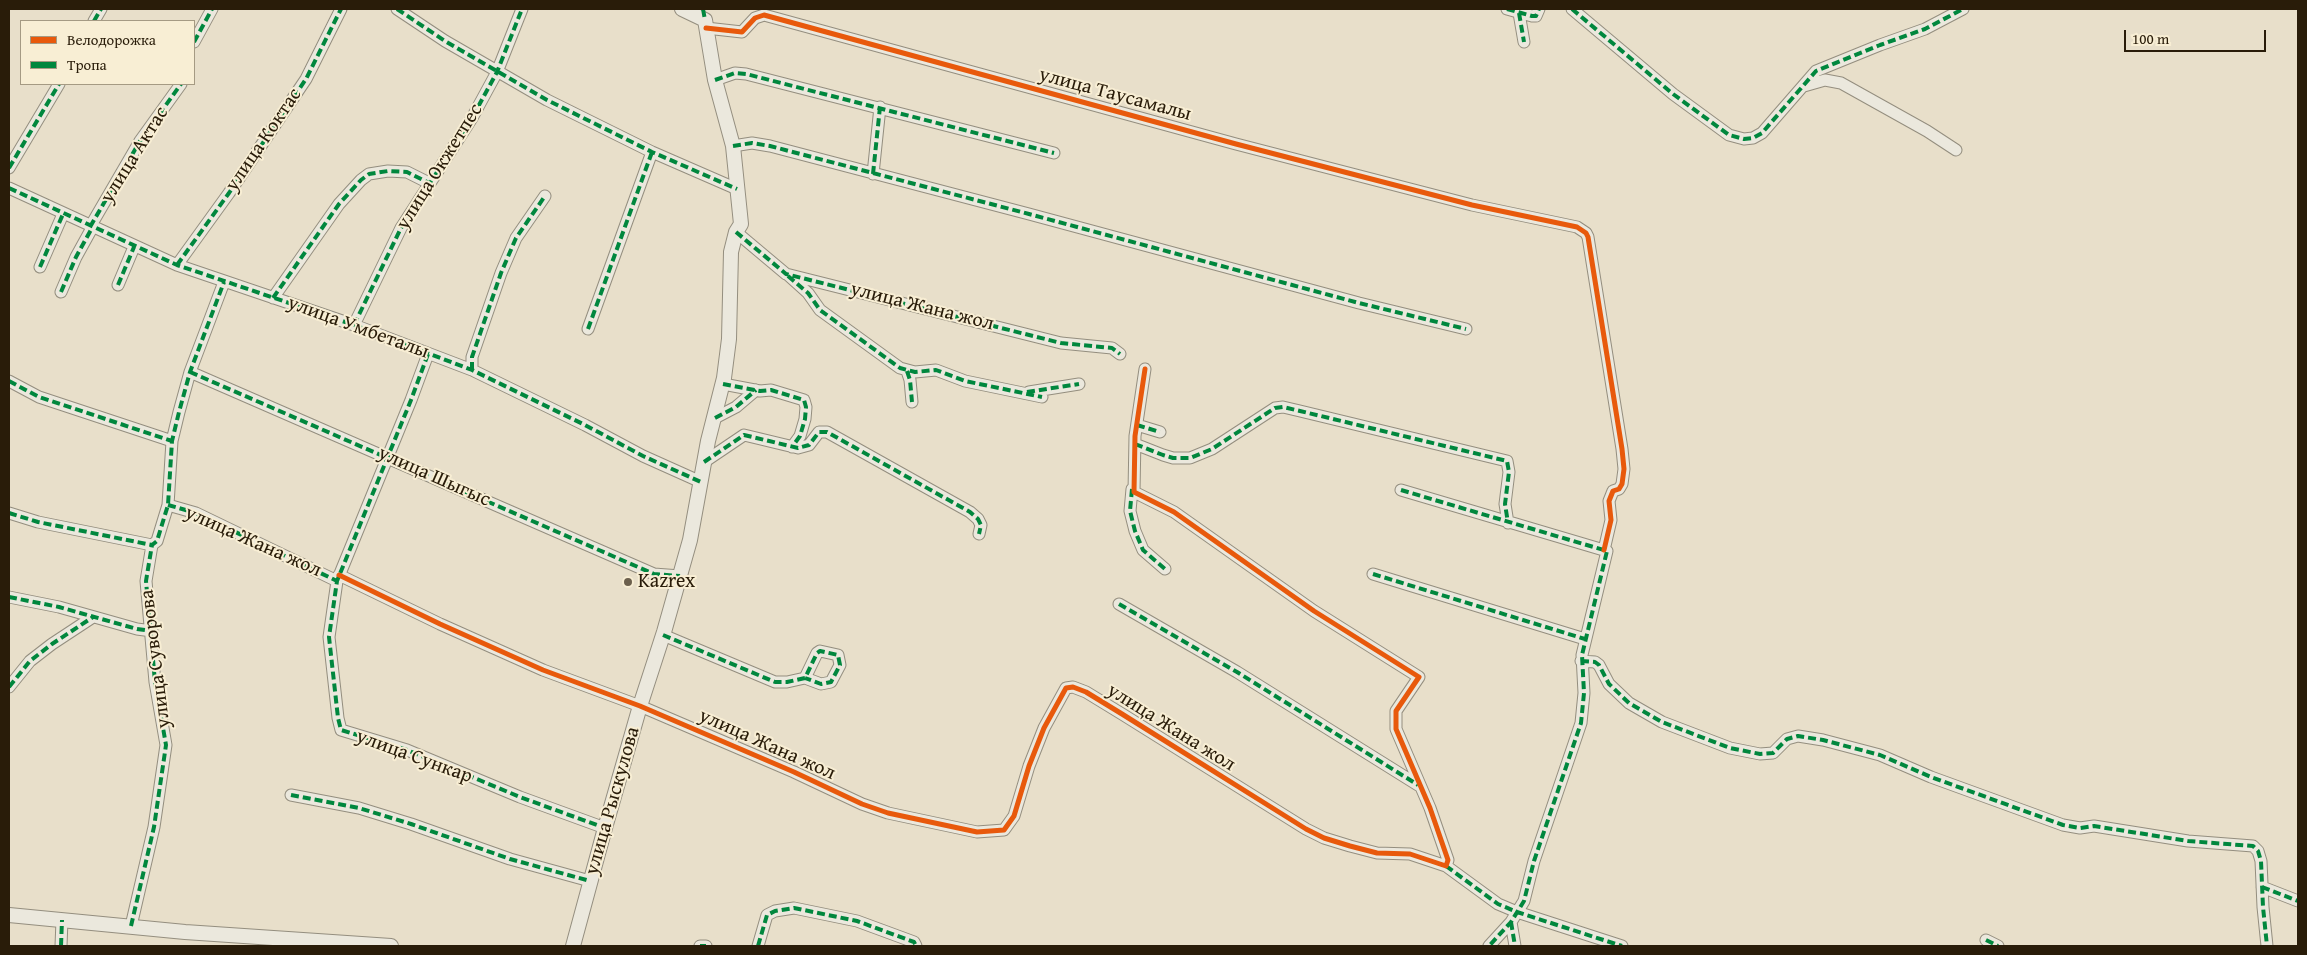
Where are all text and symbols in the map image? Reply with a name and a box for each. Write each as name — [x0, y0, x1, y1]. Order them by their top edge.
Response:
legend — [20, 20, 195, 85]
scale bar — [2127, 20, 2270, 52]
text: 100 m — [2132, 28, 2169, 49]
text: Велодорожка — [67, 29, 156, 50]
text: Тропа — [67, 54, 107, 75]
street label: улица Таусамалы — [1036, 63, 1194, 127]
street label: улица Коктас — [221, 84, 307, 196]
street label: улица Окжетпес — [392, 99, 488, 235]
street label: улица Актас — [96, 102, 174, 208]
street label: улица Жана жол — [848, 278, 996, 336]
street label: улица Умбеталы — [284, 291, 432, 365]
street label: улица Шыгыс — [374, 442, 494, 512]
street label: улица Жана жол — [181, 501, 325, 583]
place label: Kazrex — [638, 570, 695, 594]
marker: Kazrex — [622, 576, 634, 588]
street label: улица Суворова — [136, 588, 176, 730]
street label: улица Жана жол — [1102, 679, 1240, 777]
street label: улица Жана жол — [695, 704, 839, 786]
street label: улица Рыскулова — [580, 724, 646, 878]
street label: улица Сункар — [353, 725, 475, 789]

